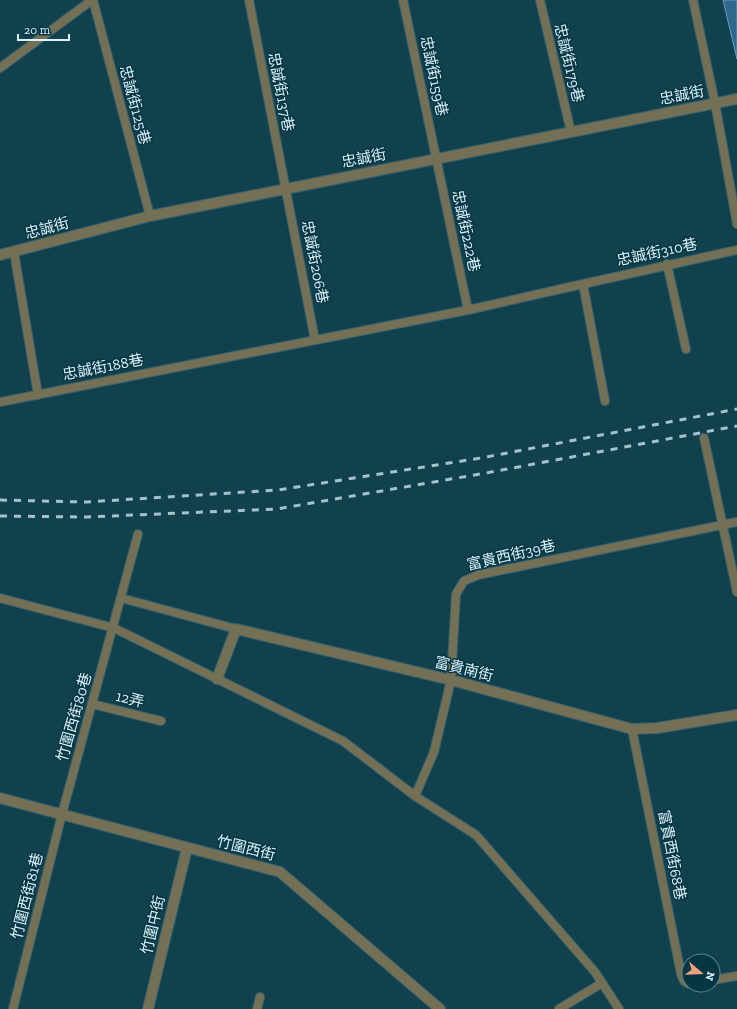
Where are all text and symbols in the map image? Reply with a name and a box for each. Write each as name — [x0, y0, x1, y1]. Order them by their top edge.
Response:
scale bar — [18, 16, 69, 42]
street label: 忠誠街179巷 — [551, 22, 587, 104]
text: 20 m — [24, 23, 51, 37]
street label: 忠誠街159巷 — [417, 34, 451, 118]
street label: 忠誠街137巷 — [265, 51, 297, 133]
street label: 忠誠街125巷 — [116, 63, 154, 147]
street label: 忠誠街 — [658, 82, 706, 108]
street label: 忠誠街 — [340, 145, 388, 171]
street label: 忠誠街222巷 — [449, 188, 483, 274]
street label: 忠誠街 — [23, 213, 71, 243]
street label: 忠誠街206巷 — [298, 219, 332, 305]
street label: 忠誠街310巷 — [615, 235, 699, 269]
street label: 忠誠街188巷 — [61, 350, 145, 384]
street label: 富貴西街39巷 — [465, 536, 557, 574]
street label: 富貴南街 — [433, 653, 495, 685]
street label: 竹圍西街80巷 — [53, 670, 95, 764]
street label: 12弄 — [114, 687, 146, 711]
street label: 富貴西街68巷 — [654, 809, 690, 901]
street label: 竹圍西街 — [215, 832, 277, 864]
street label: 竹圍西街81巷 — [8, 851, 46, 941]
street label: 竹圍中街 — [137, 894, 169, 956]
north arrow — [681, 953, 721, 993]
text: N — [702, 970, 717, 983]

